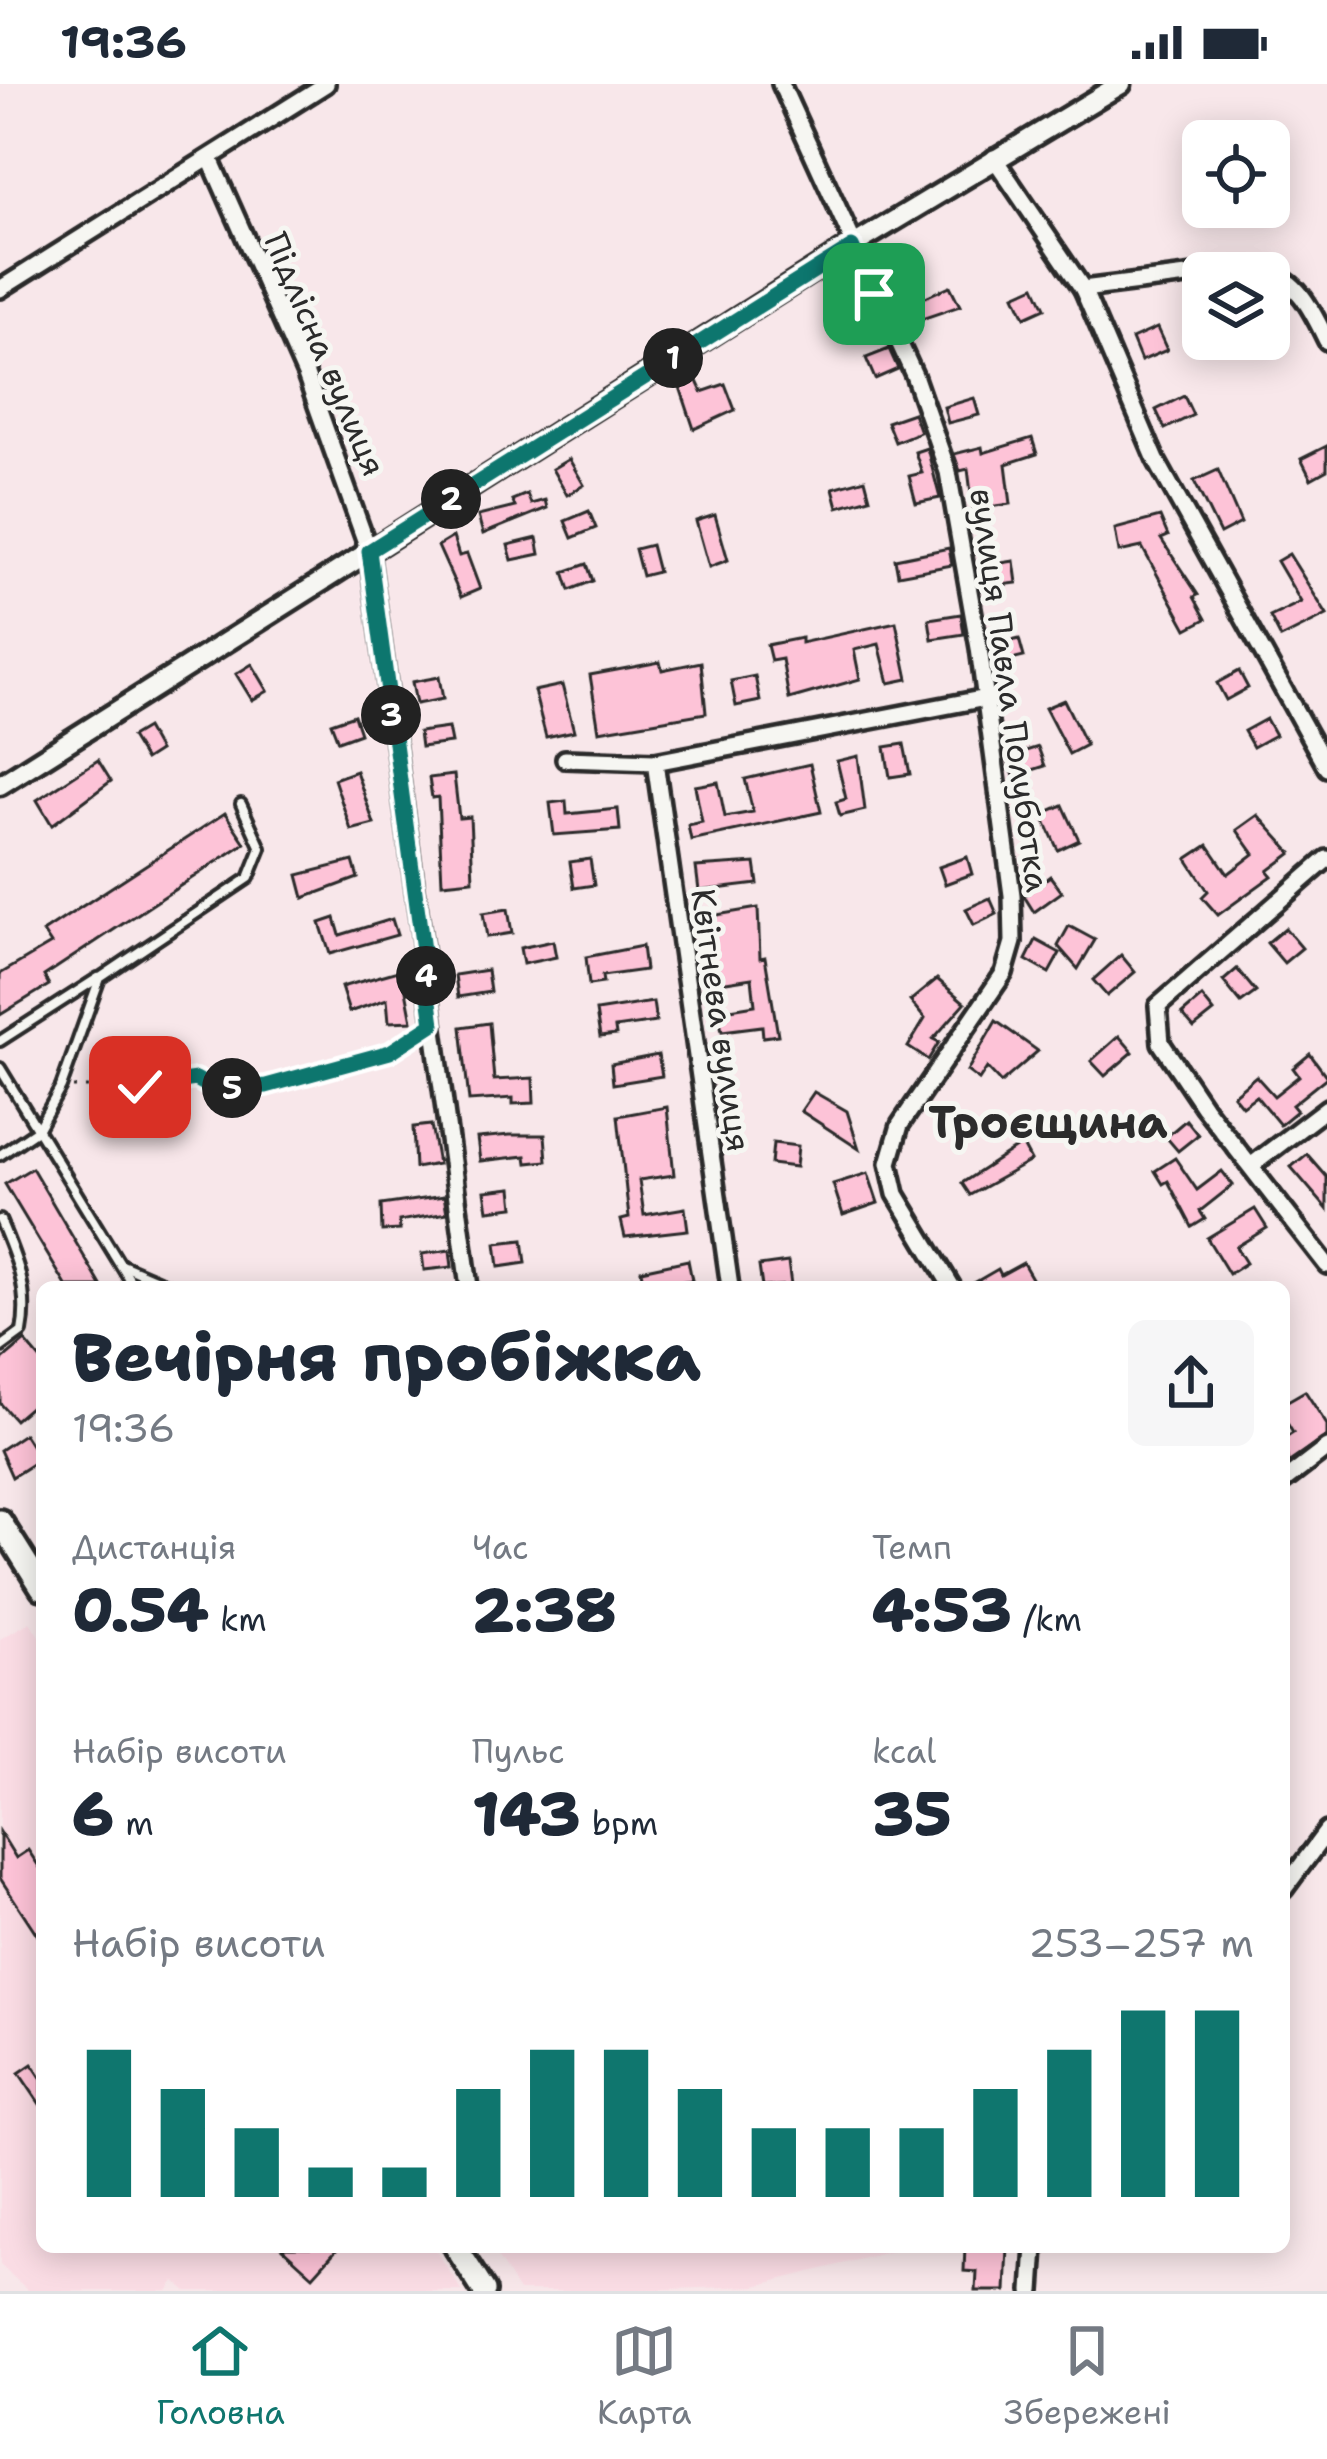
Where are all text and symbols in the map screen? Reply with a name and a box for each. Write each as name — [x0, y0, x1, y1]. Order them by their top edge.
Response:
text: 19:36 — [60, 12, 187, 72]
map controls — [1182, 120, 1290, 360]
button: locate — [1182, 120, 1290, 228]
street label: Підлісна вулиця — [253, 225, 397, 483]
pin — [823, 243, 925, 345]
button: layers — [1182, 252, 1290, 360]
icon: arrive — [841, 261, 907, 327]
pin: 1 — [643, 328, 703, 388]
text: 1 — [665, 335, 681, 380]
pin: 2 — [421, 469, 481, 529]
text: 2 — [439, 476, 463, 521]
street label: вулиця Павла Полуботка — [959, 485, 1061, 895]
pin: 3 — [361, 685, 421, 745]
text: 3 — [379, 692, 403, 737]
street label: Квітнева вулиця — [680, 886, 762, 1154]
pin: 4 — [396, 946, 456, 1006]
text: 4 — [414, 953, 438, 998]
pin — [89, 1036, 191, 1138]
icon: check — [107, 1054, 173, 1120]
pin: 5 — [202, 1058, 262, 1118]
text: 5 — [222, 1065, 242, 1110]
district label: Троєщина — [928, 1092, 1168, 1152]
text: Вечірня пробіжка — [72, 1313, 701, 1401]
button: share — [1128, 1320, 1254, 1446]
text: 19:36 — [72, 1402, 175, 1454]
text: Дистанція — [72, 1525, 236, 1570]
text: Час — [472, 1525, 529, 1570]
text: Темп — [872, 1525, 952, 1570]
text: 0.54 — [72, 1570, 209, 1650]
text: 2:38 — [472, 1570, 617, 1650]
text: 4:53 — [872, 1570, 1012, 1650]
text: km — [209, 1597, 267, 1642]
text: /km — [1012, 1597, 1082, 1642]
text: Набір висоти — [72, 1729, 287, 1774]
text: Пульс — [472, 1729, 565, 1774]
text: kcal — [872, 1729, 936, 1774]
text: 6 — [72, 1774, 114, 1854]
text: 143 — [472, 1774, 581, 1854]
text: 35 — [872, 1774, 952, 1854]
text: m — [114, 1801, 154, 1846]
text: bpm — [581, 1801, 658, 1846]
text: Набір висоти — [72, 1917, 326, 1969]
text: 253–257 m — [1028, 1917, 1254, 1969]
tab: Головна — [156, 2318, 285, 2435]
tab: Карта — [597, 2318, 692, 2435]
tab: Збережені — [1004, 2318, 1171, 2435]

